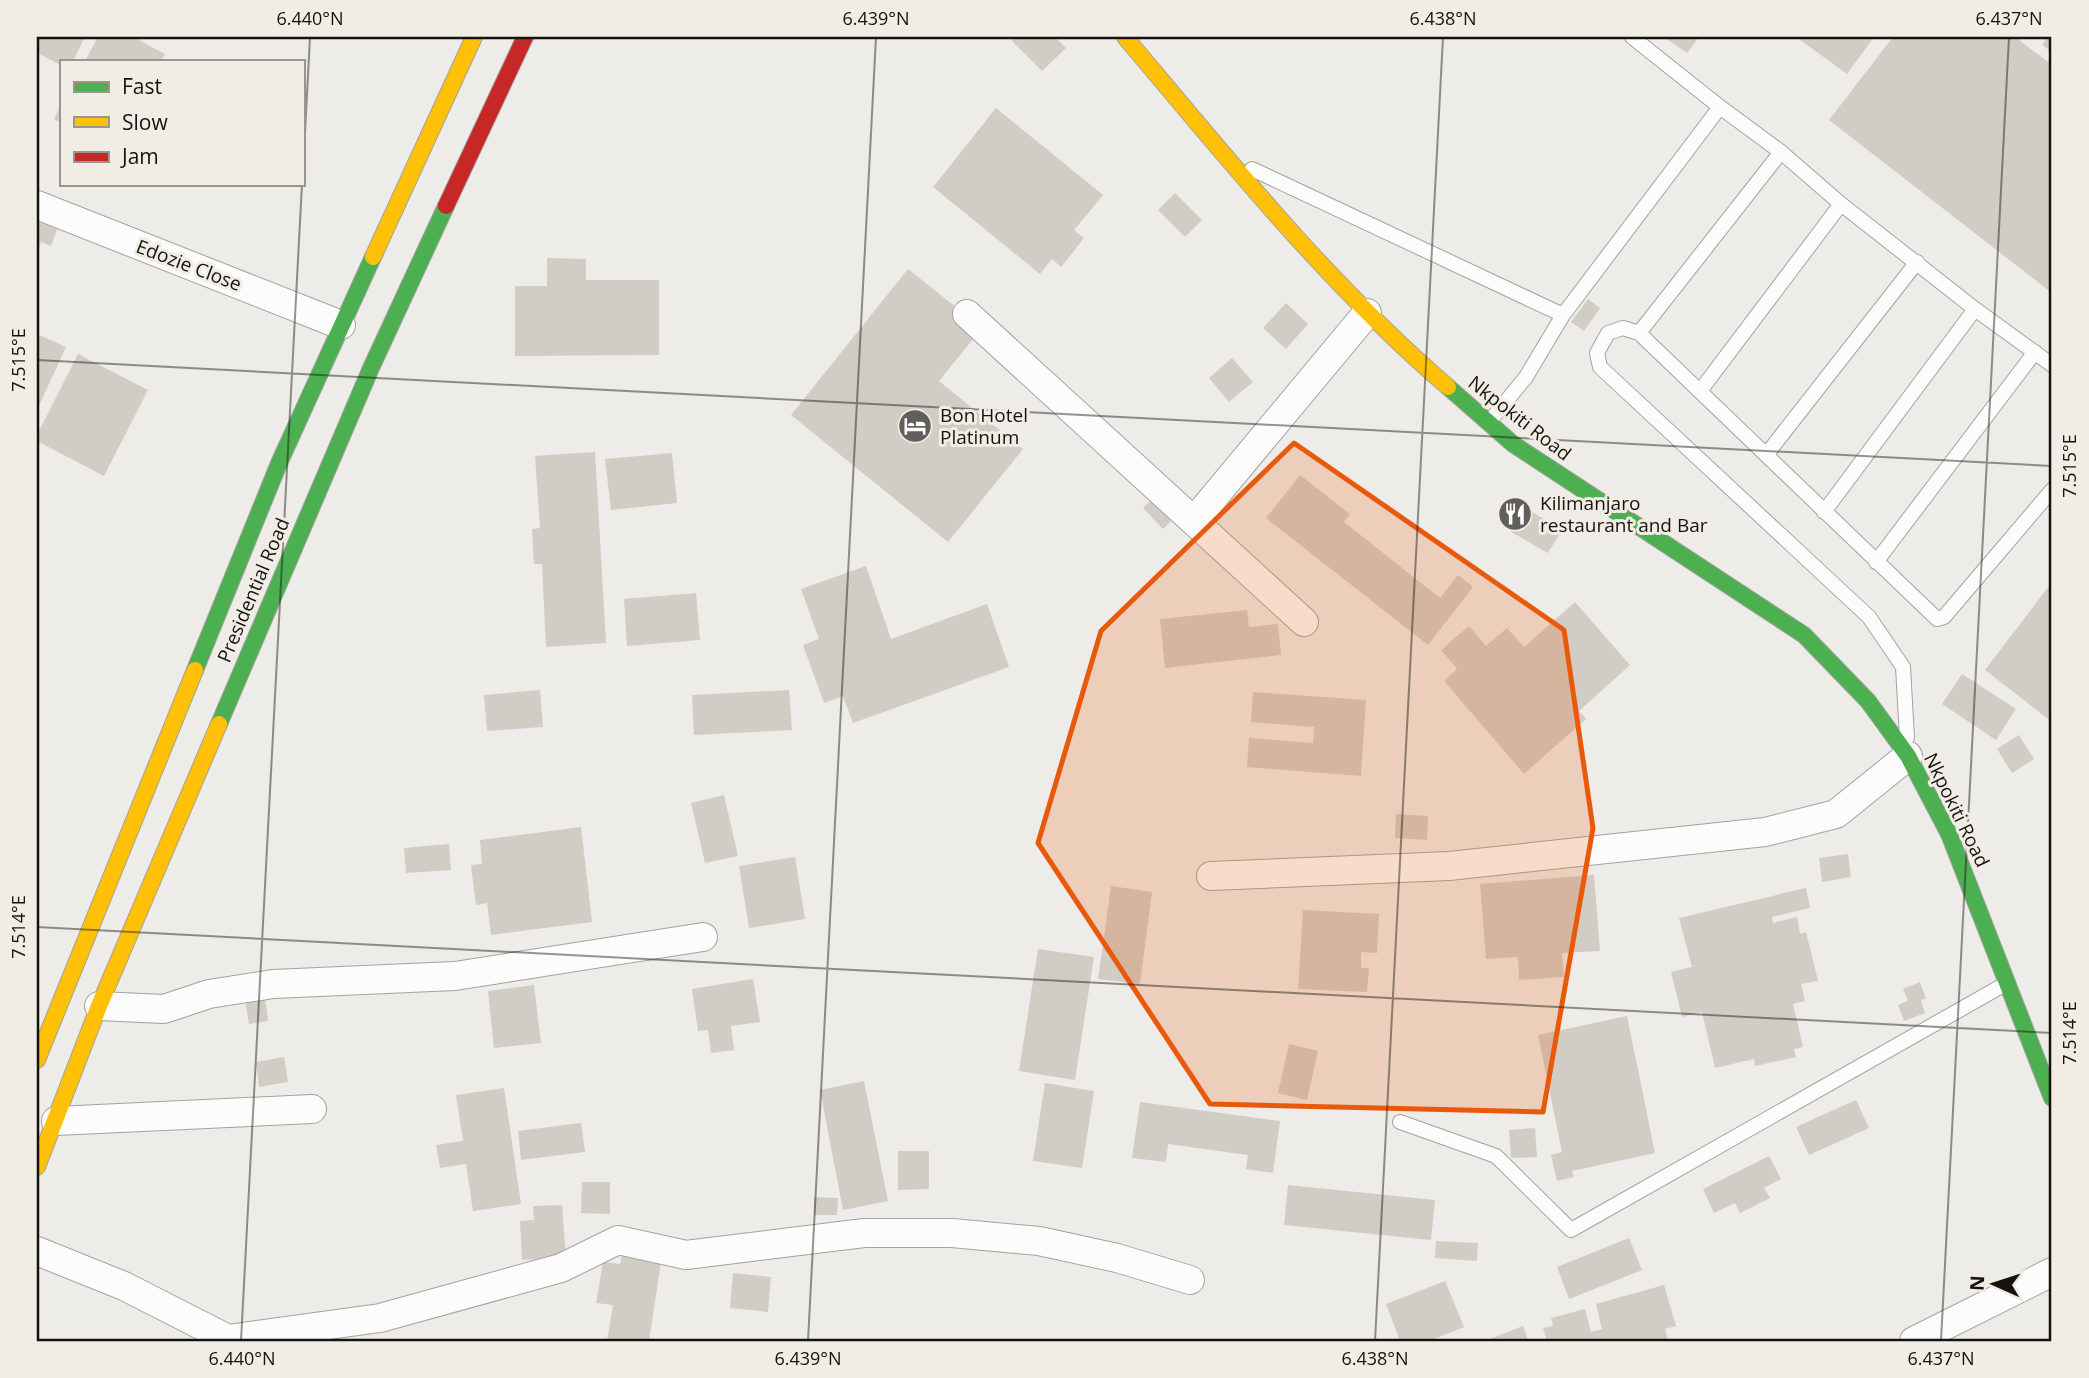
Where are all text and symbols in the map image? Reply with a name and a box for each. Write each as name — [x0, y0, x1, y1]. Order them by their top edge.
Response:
text: 6.440°N — [276, 6, 344, 30]
text: 6.439°N — [842, 6, 910, 30]
text: 6.438°N — [1409, 6, 1477, 30]
text: 6.437°N — [1975, 6, 2043, 30]
legend — [60, 60, 304, 186]
text: Fast — [122, 72, 162, 100]
text: Slow — [122, 108, 168, 136]
text: Jam — [120, 142, 159, 170]
street label: Edozie Close — [133, 233, 245, 297]
text: 7.515°E — [6, 328, 30, 392]
street label: Nkpokiti Road — [1463, 370, 1577, 466]
place label: Bon Hotel Platinum — [940, 402, 1028, 450]
hotel icon: Bon Hotel Platinum — [896, 407, 934, 445]
text: 7.515°E — [2057, 434, 2081, 498]
place label: Kilimanjaro restaurant and Bar — [1540, 490, 1708, 538]
restaurant icon: Kilimanjaro restaurant and Bar — [1496, 495, 1534, 533]
street label: Presidential Road — [211, 514, 295, 666]
street label: Nkpokiti Road — [1918, 749, 1996, 871]
text: 7.514°E — [6, 895, 30, 959]
text: 7.514°E — [2057, 1001, 2081, 1065]
north arrow — [1960, 1248, 2030, 1318]
text: N — [1964, 1275, 1990, 1292]
text: 6.440°N — [208, 1346, 276, 1370]
text: 6.439°N — [774, 1346, 842, 1370]
text: 6.438°N — [1341, 1346, 1409, 1370]
text: 6.437°N — [1907, 1346, 1975, 1370]

